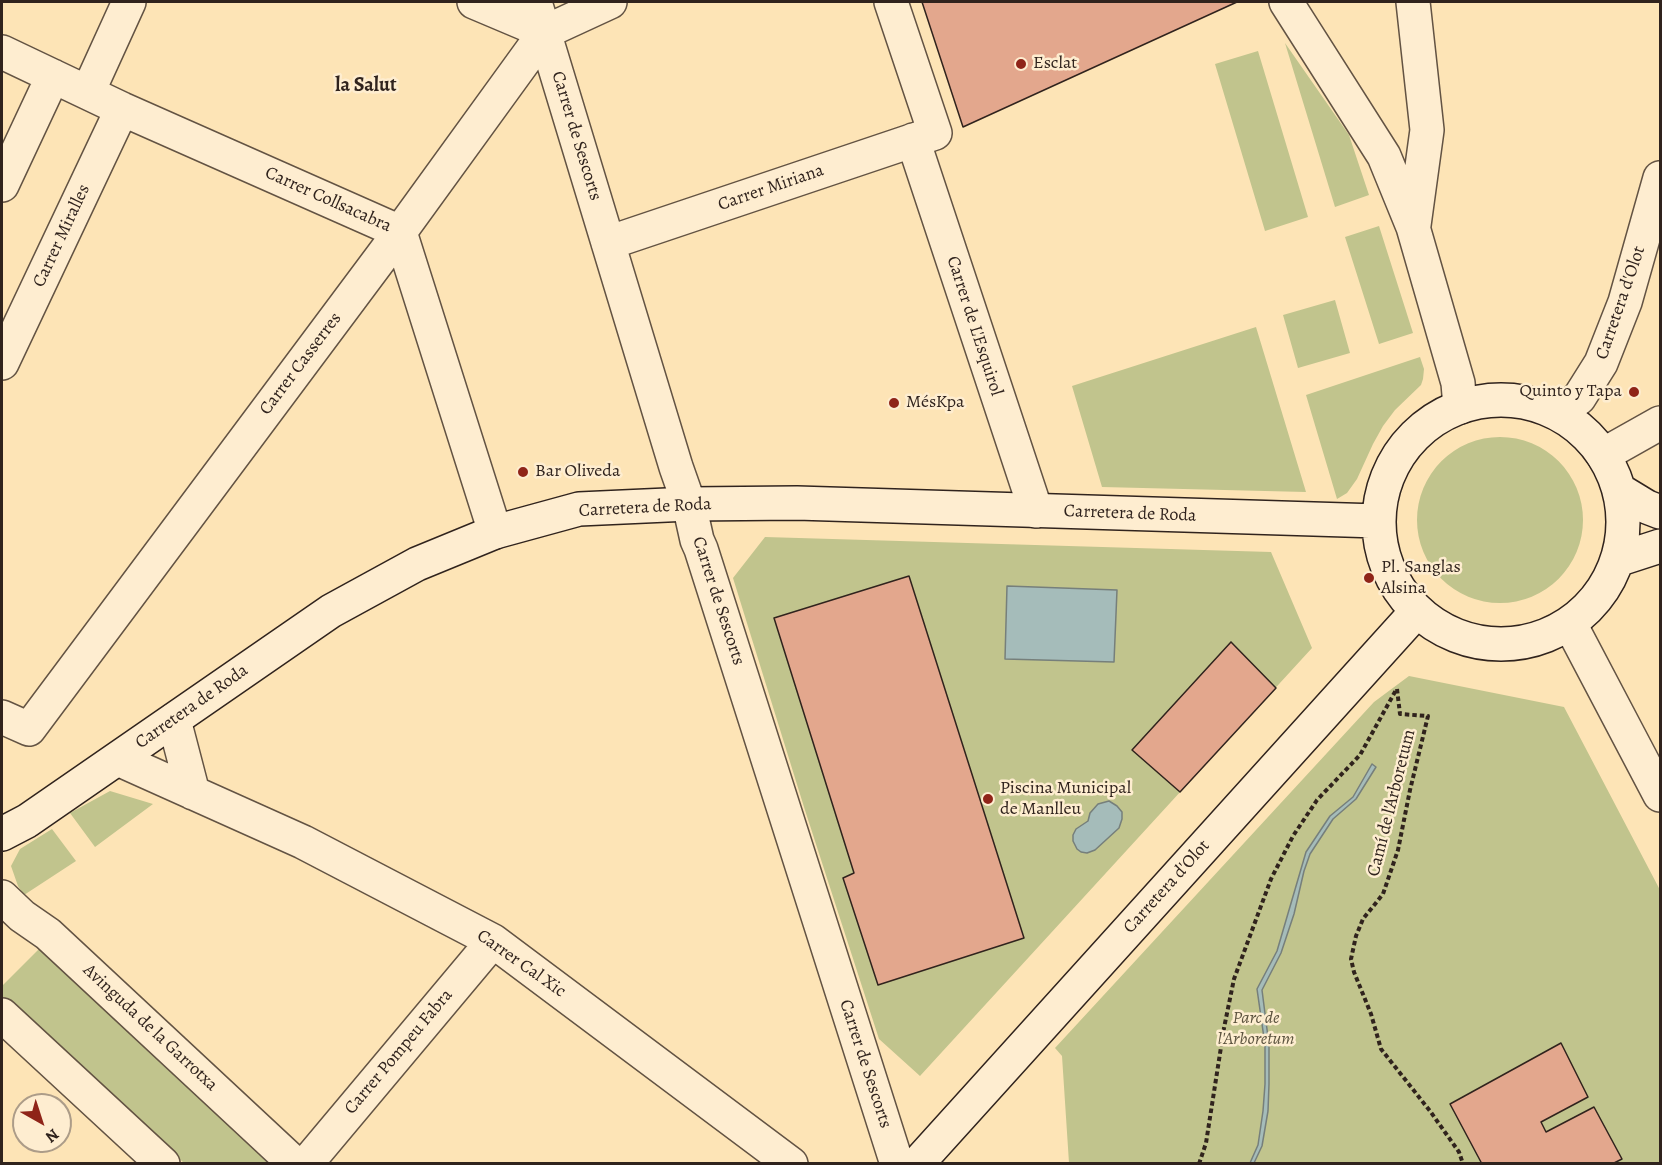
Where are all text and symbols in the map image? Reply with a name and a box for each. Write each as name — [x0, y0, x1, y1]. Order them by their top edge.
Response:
place label: Esclat — [1033, 53, 1077, 75]
marker: Esclat — [1014, 57, 1028, 71]
street label: Carrer de Sescorts — [546, 69, 606, 203]
district label: la Salut — [335, 74, 397, 98]
street label: Carrer Miriana — [715, 160, 827, 216]
street label: Carrer Collsacabra — [261, 162, 395, 238]
street label: Carrer Miralles — [29, 181, 95, 291]
street label: Carretera d'Olot — [1591, 243, 1651, 363]
street label: Carrer de L'Esquirol — [941, 253, 1007, 399]
street label: Carrer Casserres — [255, 308, 347, 420]
place label: Quinto y Tapa — [1520, 381, 1622, 403]
marker: Quinto y Tapa — [1627, 385, 1641, 399]
place label: MésKpa — [906, 392, 964, 414]
marker: MésKpa — [887, 396, 901, 410]
place label: Bar Oliveda — [535, 461, 620, 483]
marker: Bar Oliveda — [516, 465, 530, 479]
street label: Carretera de Roda — [578, 494, 712, 522]
street label: Carretera de Roda — [1063, 501, 1197, 527]
street label: Carrer de Sescorts — [687, 534, 749, 668]
place label: Pl. Sanglas Alsina — [1381, 557, 1461, 600]
marker: Pl. Sanglas Alsina — [1362, 571, 1376, 585]
street label: Carretera de Roda — [131, 660, 253, 754]
street label: Camí de l'Arboretum — [1363, 727, 1421, 879]
place label: Piscina Municipal de Manlleu — [1000, 778, 1131, 820]
marker: Piscina Municipal de Manlleu — [981, 792, 995, 806]
street label: Carretera d'Olot — [1119, 836, 1215, 938]
street label: Carrer Cal Xic — [472, 925, 570, 1003]
street label: Avinguda de la Garrotxa — [78, 960, 222, 1096]
street label: Carrer Pompeu Fabra — [340, 985, 458, 1119]
street label: Carrer de Sescorts — [834, 997, 896, 1131]
park label: Parc de l'Arboretum — [1218, 1008, 1294, 1050]
north arrow — [12, 1093, 72, 1153]
text: N — [41, 1123, 64, 1148]

